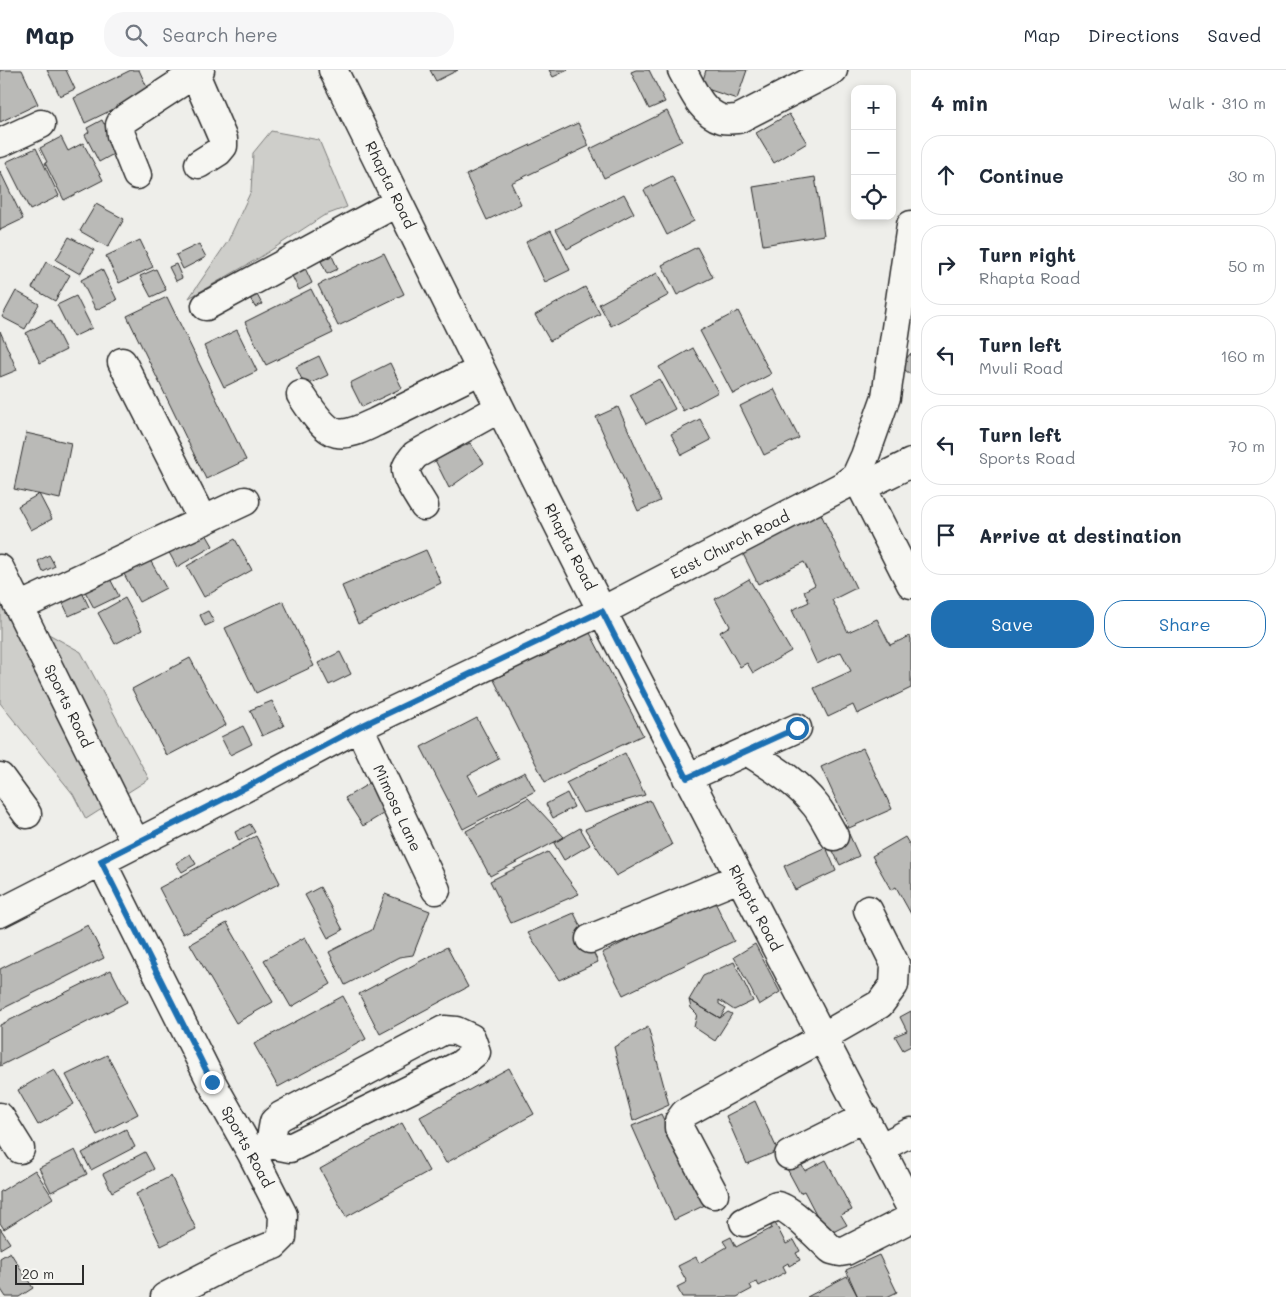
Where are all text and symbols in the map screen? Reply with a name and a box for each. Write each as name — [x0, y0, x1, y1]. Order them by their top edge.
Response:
search box — [104, 12, 454, 57]
text: Map — [25, 19, 74, 50]
icon: search — [122, 21, 150, 49]
text: Search here — [162, 22, 278, 47]
text: Map — [1023, 23, 1060, 47]
text: Directions — [1088, 23, 1180, 47]
text: Saved — [1208, 23, 1261, 47]
map controls — [851, 85, 896, 220]
button: + — [851, 85, 896, 130]
text: 4 min — [931, 89, 988, 116]
text: Walk · 310 m — [1168, 92, 1266, 113]
button: − — [851, 130, 896, 175]
street label: Rhapta Road — [361, 138, 421, 232]
icon: ahead — [932, 161, 960, 189]
text: Continue — [979, 163, 1064, 188]
text: 30 m — [1228, 165, 1265, 186]
button: locate — [851, 175, 896, 220]
text: Turn right — [979, 242, 1076, 267]
icon: right — [932, 251, 960, 279]
text: 50 m — [1228, 255, 1265, 276]
text: Rhapta Road — [979, 267, 1080, 288]
text: Turn left — [979, 332, 1062, 357]
icon: left — [932, 341, 960, 369]
text: 160 m — [1220, 345, 1265, 366]
text: Mvuli Road — [979, 357, 1063, 378]
text: Turn left — [979, 422, 1062, 447]
icon: left — [932, 431, 960, 459]
text: 70 m — [1228, 435, 1265, 456]
text: Sports Road — [979, 447, 1075, 468]
street label: Rhapta Road — [540, 500, 601, 593]
street label: East Church Road — [667, 505, 792, 583]
icon: arrive — [932, 521, 960, 549]
text: Arrive at destination — [979, 523, 1182, 548]
button: Save — [931, 600, 1094, 648]
button: Share — [1104, 600, 1266, 648]
street label: Sports Road — [40, 661, 98, 750]
route start — [786, 717, 809, 740]
street label: Mimosa Lane — [369, 761, 427, 854]
street label: Rhapta Road — [725, 861, 787, 954]
route end — [201, 1071, 224, 1094]
street label: Sports Road — [217, 1102, 278, 1191]
scale bar — [15, 1262, 84, 1285]
text: 20 m — [22, 1264, 54, 1283]

